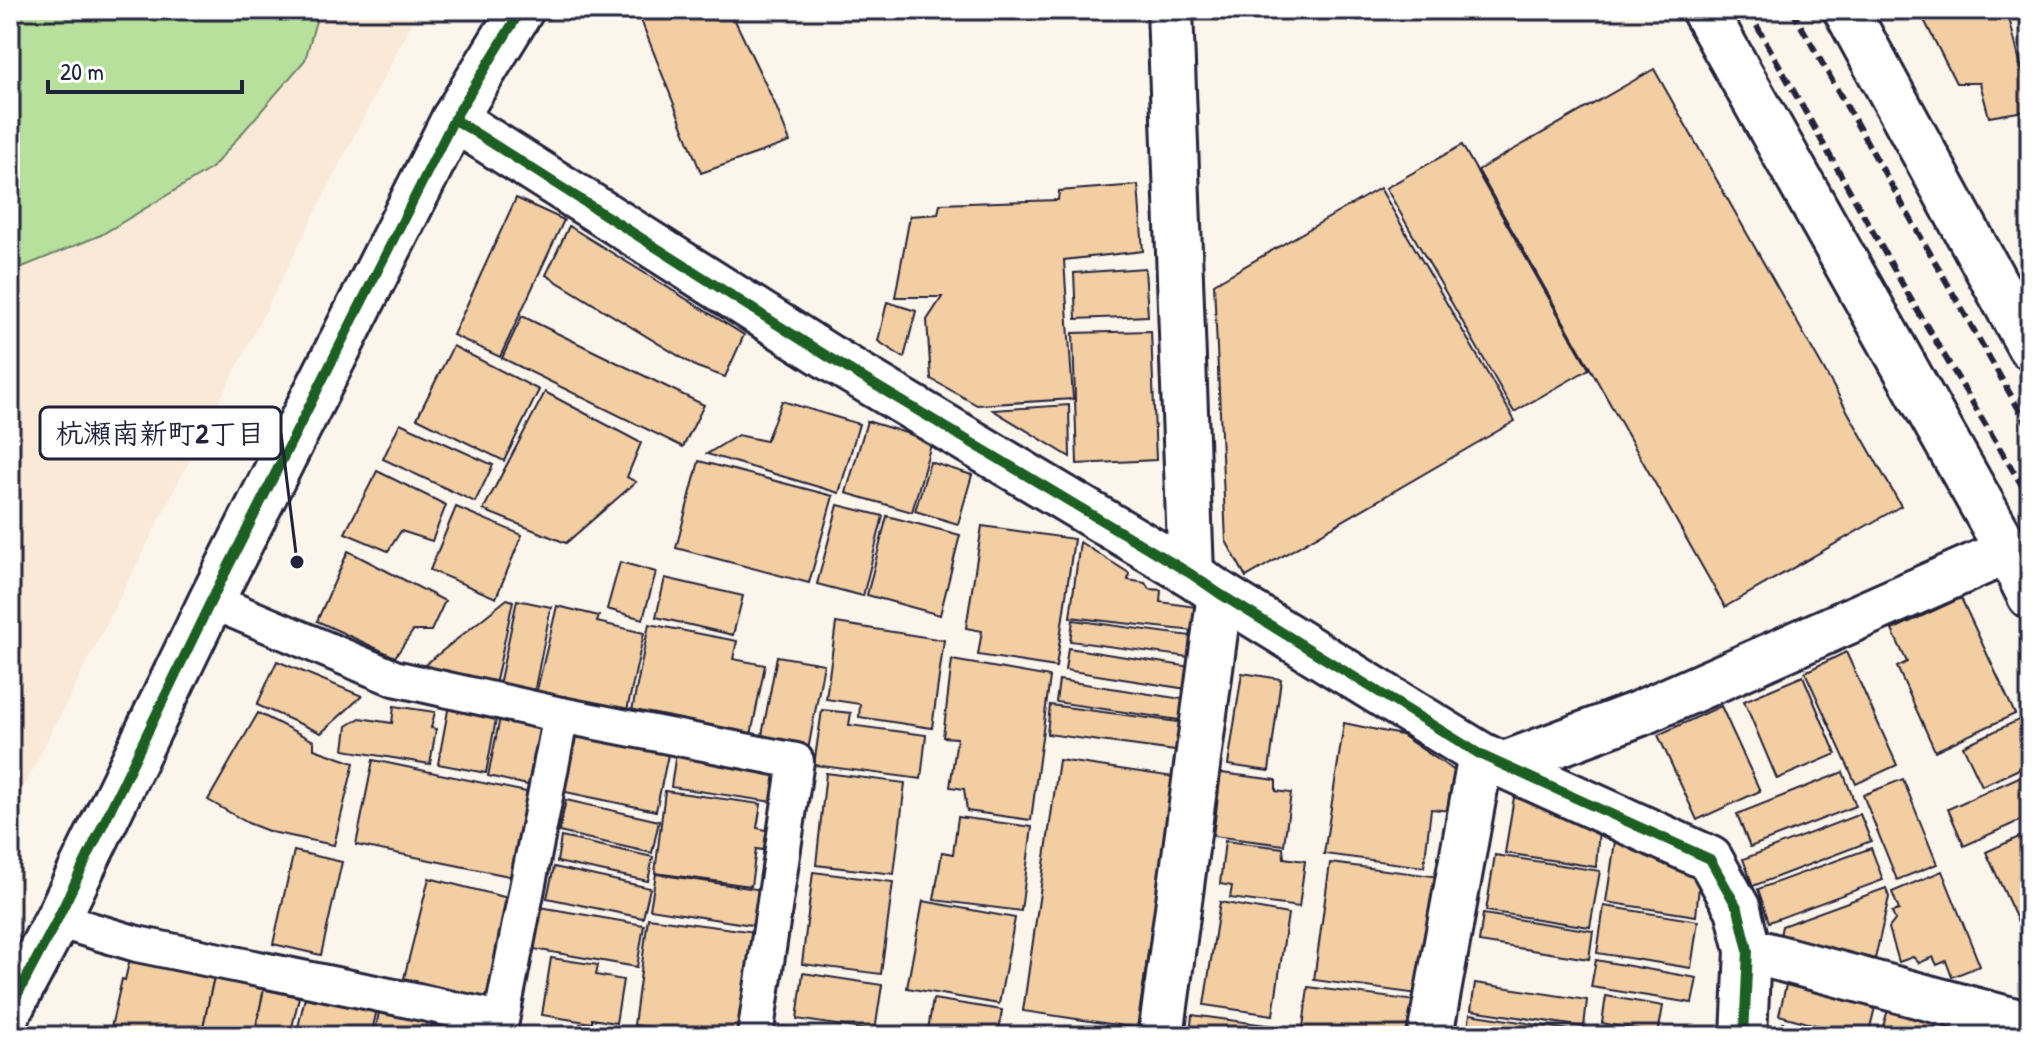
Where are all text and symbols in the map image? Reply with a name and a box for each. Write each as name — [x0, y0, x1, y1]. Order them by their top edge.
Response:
scale bar — [48, 44, 242, 94]
text: 20 m — [60, 55, 104, 87]
callout: 杭瀬南新町2丁目 — [40, 407, 281, 459]
text: 杭瀬南新町2丁目 — [55, 414, 265, 452]

